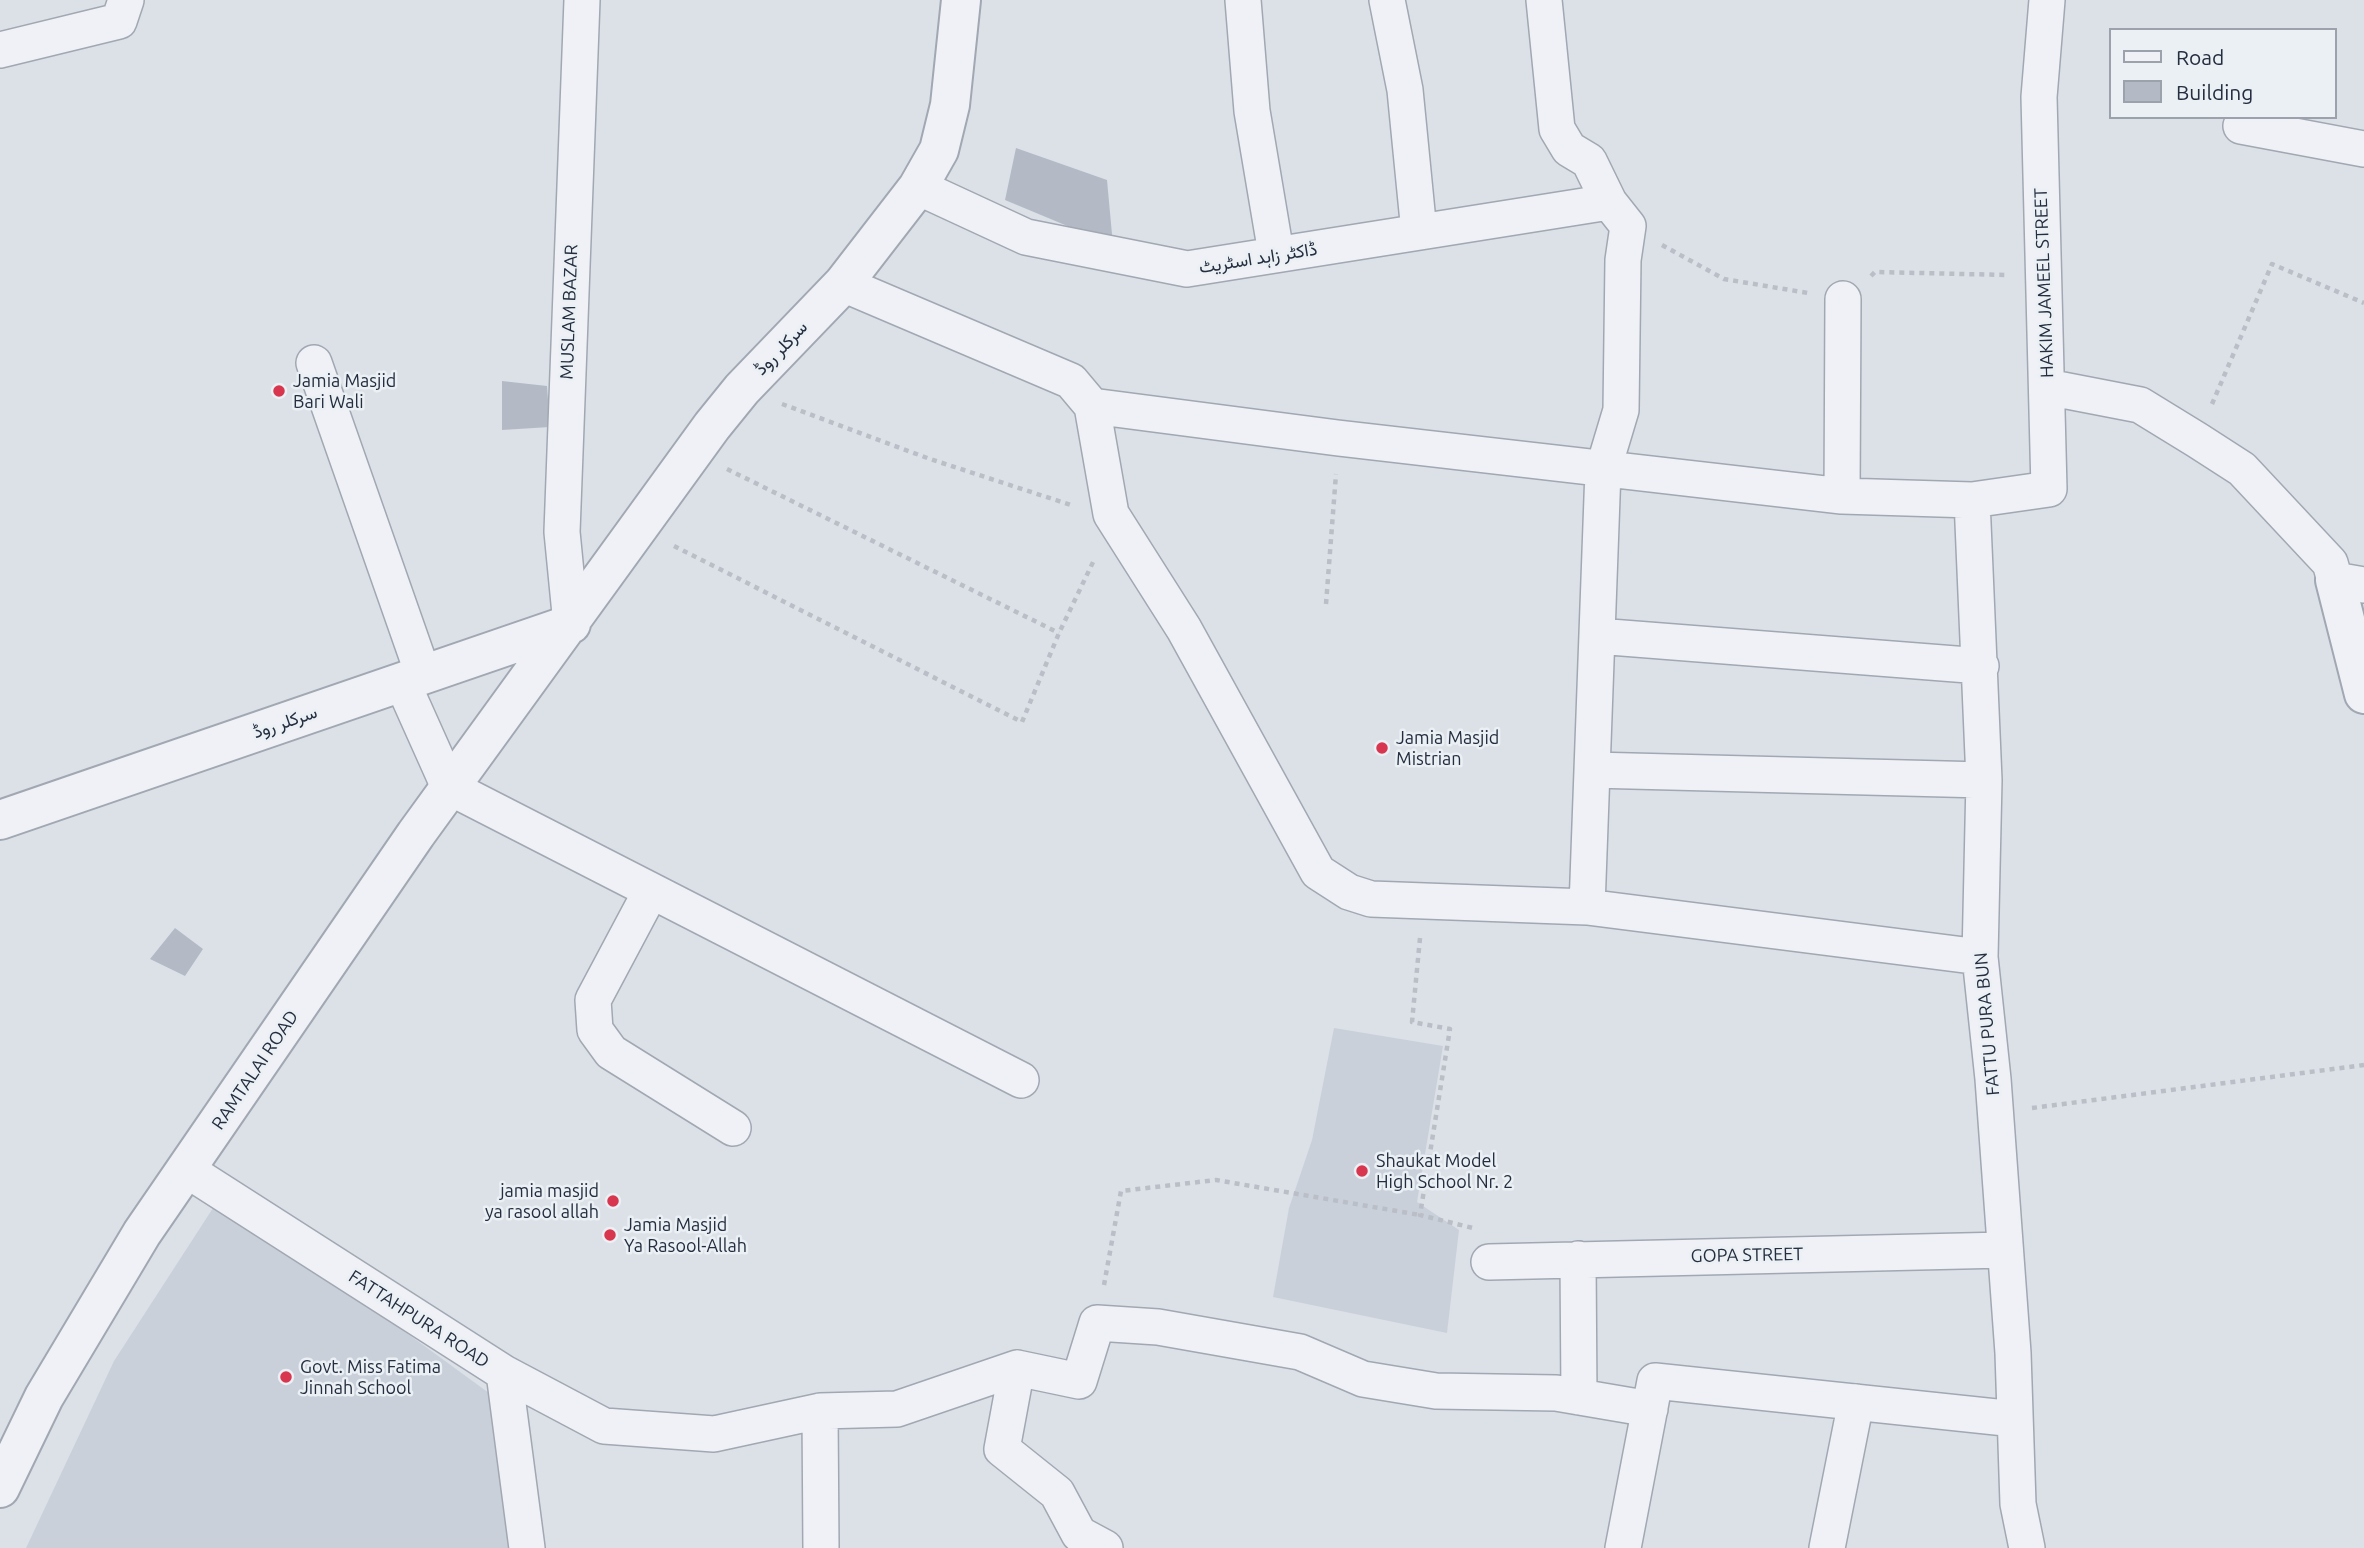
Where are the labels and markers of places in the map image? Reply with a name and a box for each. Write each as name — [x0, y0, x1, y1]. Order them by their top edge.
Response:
place label: Jamia Masjid Bari Wali — [293, 370, 396, 412]
marker: Jamia Masjid Bari Wali — [271, 383, 287, 399]
place label: Jamia Masjid Mistrian — [1396, 727, 1499, 770]
marker: Jamia Masjid Mistrian — [1374, 740, 1390, 756]
place label: Shaukat Model High School Nr. 2 — [1376, 1150, 1513, 1192]
marker: Shaukat Model High School Nr. 2 — [1354, 1163, 1370, 1179]
place label: jamia masjid ya rasool allah — [485, 1180, 599, 1222]
marker: jamia masjid ya rasool allah — [605, 1193, 621, 1209]
place label: Jamia Masjid Ya Rasool-Allah — [624, 1214, 747, 1256]
marker: Jamia Masjid Ya Rasool-Allah — [602, 1227, 618, 1243]
place label: Govt. Miss Fatima Jinnah School — [300, 1356, 441, 1398]
marker: Govt. Miss Fatima Jinnah School — [278, 1369, 294, 1385]

